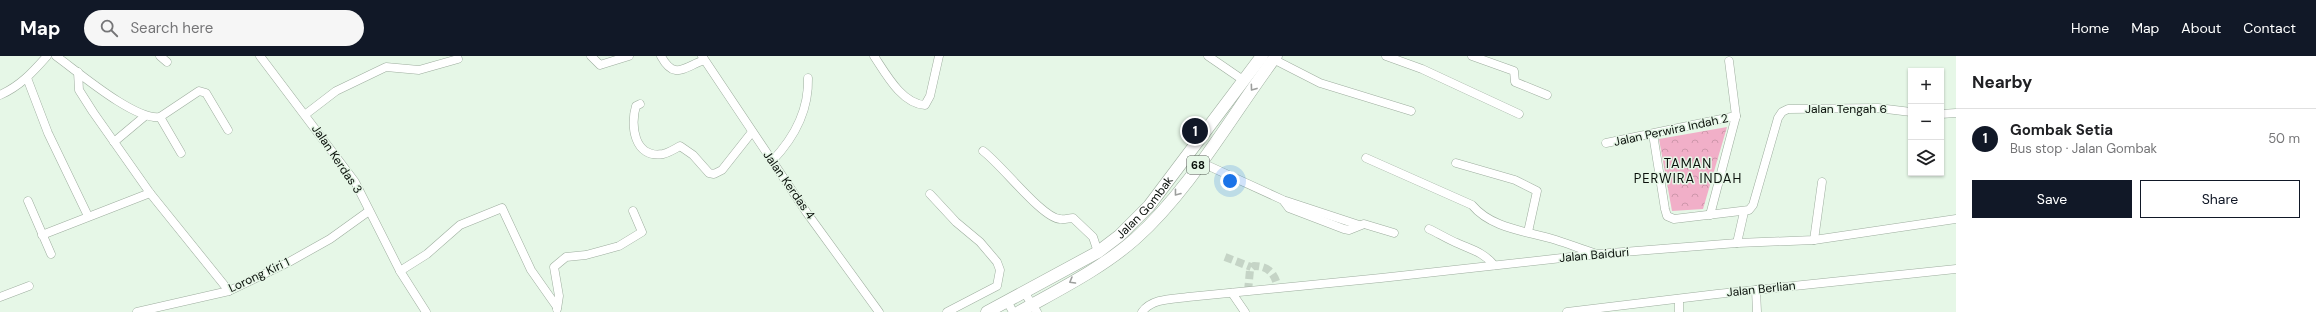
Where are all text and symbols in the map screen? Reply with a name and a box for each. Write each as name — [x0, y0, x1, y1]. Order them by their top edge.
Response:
search box — [84, 10, 364, 46]
text: Map — [20, 16, 60, 41]
icon: search — [98, 17, 120, 39]
text: Search here — [130, 18, 213, 38]
text: Home — [2071, 19, 2109, 37]
text: Map — [2131, 19, 2159, 37]
text: About — [2181, 19, 2221, 37]
text: Contact — [2243, 19, 2296, 37]
map controls — [1908, 68, 1944, 176]
button: + — [1908, 68, 1944, 104]
text: Nearby — [1972, 71, 2032, 93]
one-way arrow — [1251, 83, 1258, 90]
street label: Jalan Tengah 6 — [1805, 101, 1887, 117]
button: − — [1908, 104, 1944, 140]
street label: Jalan Perwira Indah 2 — [1612, 110, 1730, 150]
pin: 1 — [1182, 116, 1208, 146]
text: Gombak Setia — [2010, 120, 2113, 140]
street label: Jalan Kerdas 3 — [308, 121, 366, 197]
text: 1 — [1983, 130, 1987, 147]
text: 50 m — [2268, 130, 2300, 147]
button: layers — [1908, 140, 1944, 176]
text: Bus stop · Jalan Gombak — [2010, 140, 2157, 157]
street label: Jalan Kerdas 4 — [759, 148, 819, 222]
district label: TAMAN PERWIRA INDAH — [1634, 155, 1742, 187]
road number: 68 — [1187, 156, 1209, 174]
your location — [1220, 171, 1240, 191]
street label: Jalan Gombak — [1113, 173, 1177, 242]
button: Save — [1972, 180, 2132, 218]
button: Share — [2140, 180, 2300, 218]
one-way arrow — [1174, 188, 1181, 195]
street label: Jalan Baiduri — [1558, 244, 1630, 266]
street label: Lorong Kiri 1 — [226, 254, 292, 296]
one-way arrow — [1069, 277, 1076, 284]
street label: Jalan Berlian — [1726, 277, 1796, 301]

